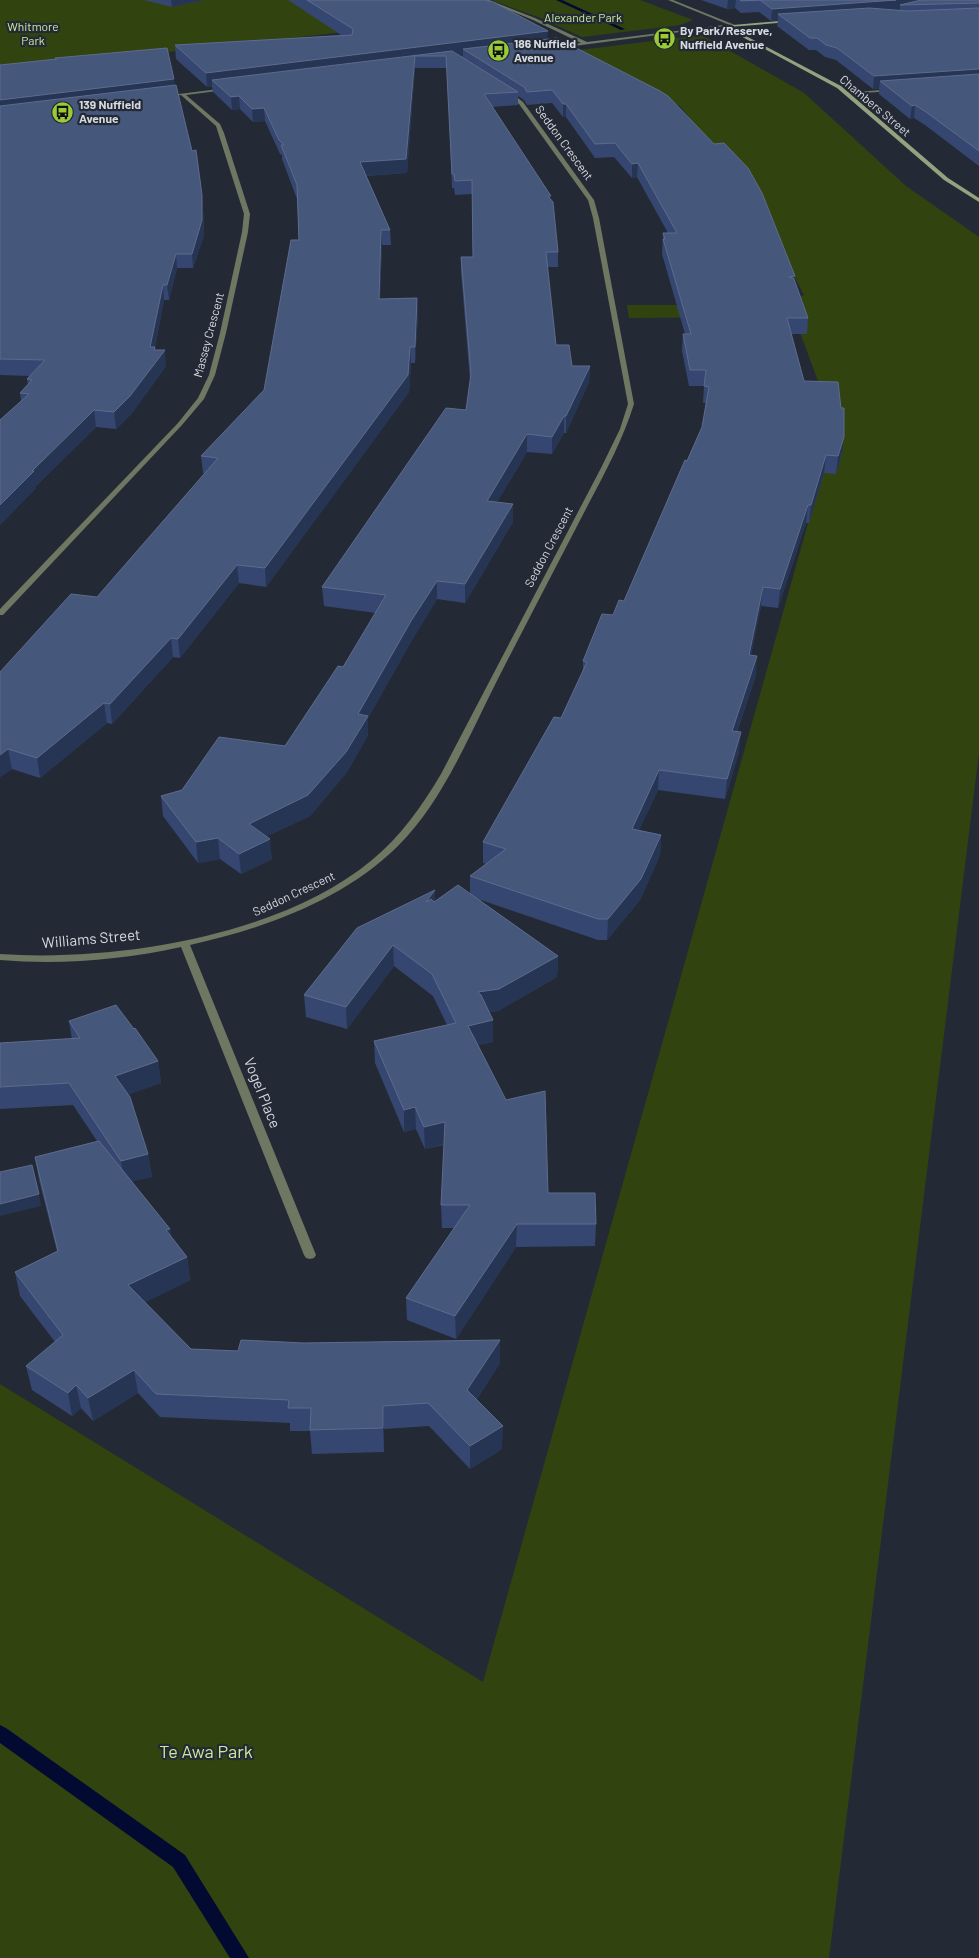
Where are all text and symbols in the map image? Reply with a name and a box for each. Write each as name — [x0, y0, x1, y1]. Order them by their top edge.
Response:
park label: Alexander Park — [544, 10, 622, 24]
park label: Whitmore Park — [7, 19, 59, 47]
place label: By Park/Reserve, Nuffield Avenue — [680, 23, 772, 51]
bus stop icon: By Park/Reserve, Nuffield Avenue — [652, 26, 676, 50]
place label: 186 Nuffield Avenue — [514, 36, 576, 64]
bus stop icon: 186 Nuffield Avenue — [486, 39, 510, 63]
street label: Chambers Street — [837, 72, 914, 139]
place label: 139 Nuffield Avenue — [79, 97, 141, 125]
bus stop icon: 139 Nuffield Avenue — [51, 100, 75, 124]
street label: Seddon Crescent — [533, 102, 597, 183]
street label: Massey Crescent — [190, 291, 226, 379]
street label: Seddon Crescent — [521, 504, 575, 589]
street label: Seddon Crescent — [250, 868, 337, 918]
street label: Williams Street — [41, 925, 141, 951]
street label: Vogel Place — [241, 1055, 285, 1131]
park label: Te Awa Park — [159, 1740, 253, 1762]

